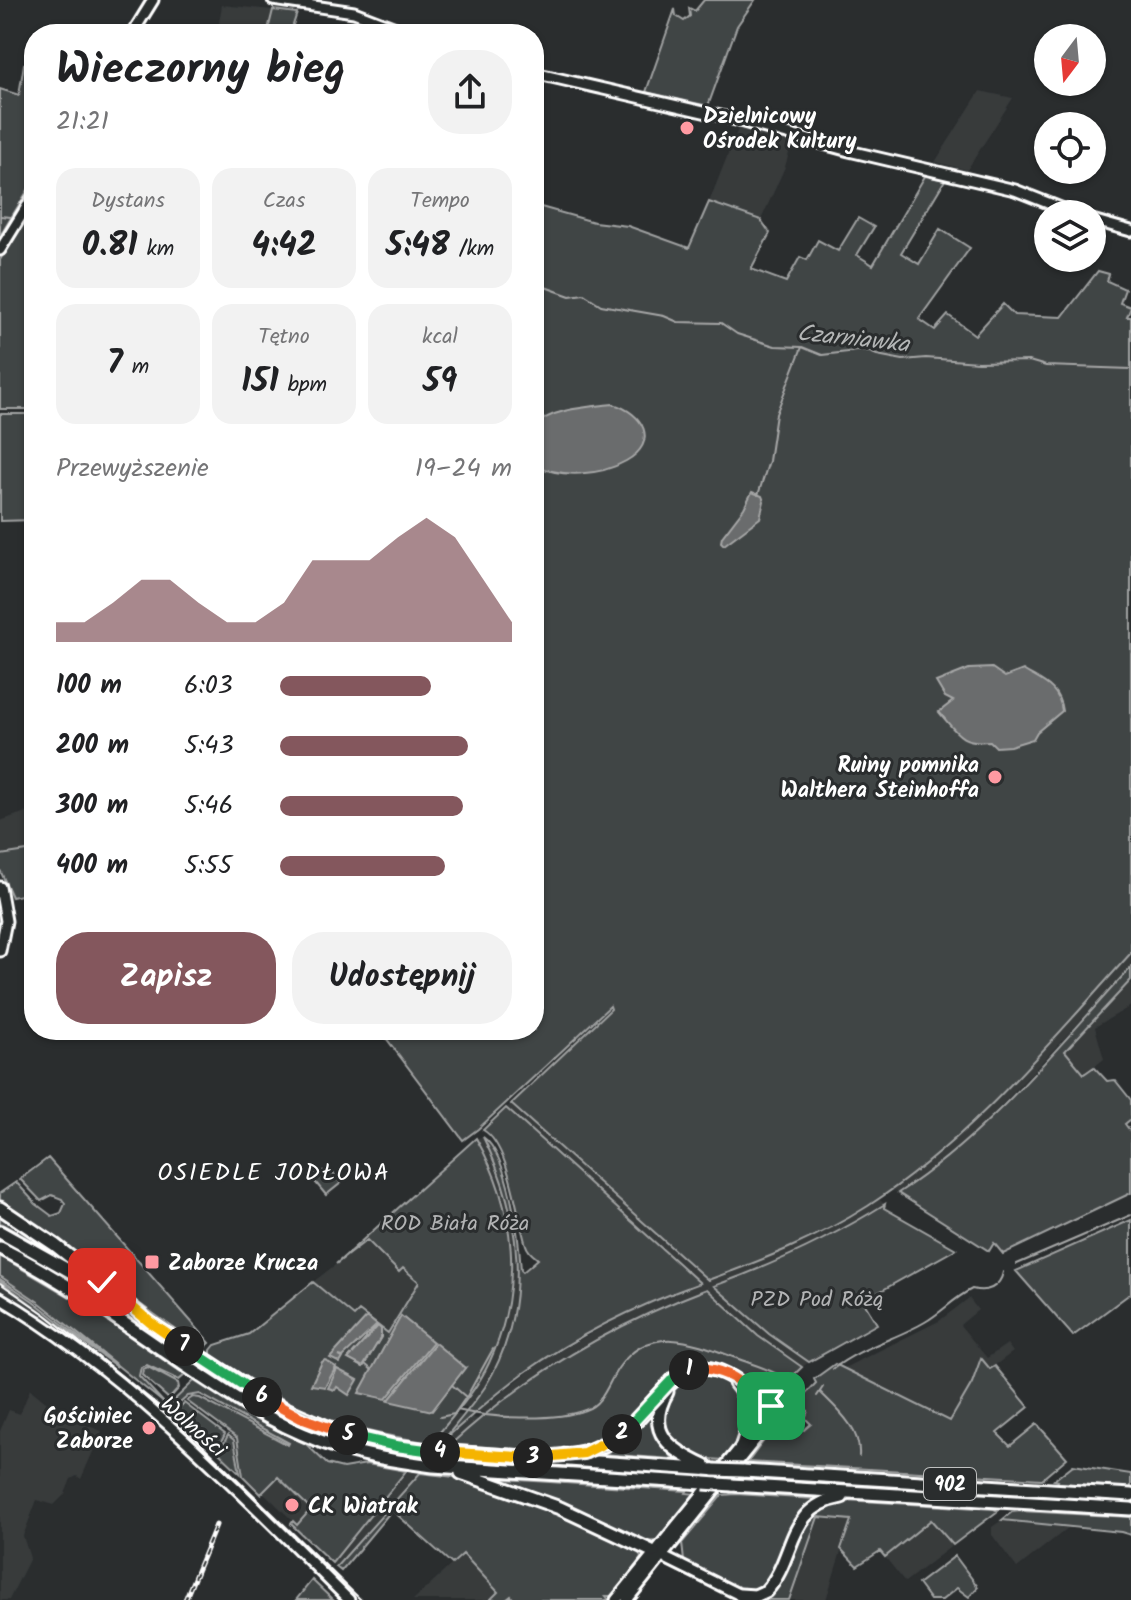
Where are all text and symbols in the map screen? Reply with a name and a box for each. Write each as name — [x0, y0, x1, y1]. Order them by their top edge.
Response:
north arrow — [1034, 24, 1106, 96]
map controls — [1034, 24, 1106, 272]
text: Wieczorny bieg — [56, 36, 345, 106]
button: share — [428, 50, 512, 134]
place label: Dzielnicowy Ośrodek Kultury — [703, 100, 857, 160]
text: 21:21 — [56, 101, 109, 143]
button: locate — [1034, 112, 1106, 184]
marker: Dzielnicowy Ośrodek Kultury — [678, 119, 696, 137]
text: Dystans — [91, 184, 165, 219]
text: Czas — [263, 184, 305, 219]
text: Tempo — [410, 184, 470, 219]
button: layers — [1034, 200, 1106, 272]
text: 0.81 — [82, 219, 138, 273]
text: 4:42 — [251, 219, 317, 273]
text: 5:48 — [386, 219, 450, 273]
text: km — [138, 232, 174, 267]
text: /km — [450, 232, 494, 267]
water label: Czarniawka — [795, 314, 913, 365]
text: Tętno — [258, 320, 310, 355]
text: kcal — [422, 320, 458, 355]
text: 7 — [107, 337, 123, 391]
text: m — [123, 350, 149, 385]
text: 151 — [241, 355, 279, 409]
text: 59 — [423, 355, 457, 409]
text: bpm — [279, 368, 327, 403]
text: Przewyższenie — [56, 448, 209, 490]
text: 19–24 m — [415, 448, 512, 490]
text: 100 m — [56, 665, 122, 707]
text: 6:03 — [184, 665, 233, 707]
text: 200 m — [56, 725, 129, 767]
text: 5:43 — [184, 725, 234, 767]
place label: Ruiny pomnika Walthera Steinhoffa — [780, 749, 979, 809]
marker: Ruiny pomnika Walthera Steinhoffa — [986, 768, 1004, 786]
text: 300 m — [56, 785, 128, 827]
text: 5:46 — [184, 785, 233, 827]
text: 400 m — [56, 845, 128, 887]
text: 5:55 — [184, 845, 232, 887]
button: Zapisz — [56, 932, 276, 1024]
button: Udostępnij — [292, 932, 512, 1024]
district label: OSIEDLE JODŁOWA — [157, 1154, 391, 1193]
park label: ROD Biała Róża — [381, 1207, 529, 1242]
place label: Zaborze Krucza — [168, 1247, 318, 1282]
pin — [68, 1248, 136, 1316]
marker: Zaborze Krucza — [143, 1253, 161, 1271]
icon: check — [80, 1260, 124, 1304]
park label: PZD Pod Różą — [751, 1283, 884, 1318]
pin: 7 — [164, 1326, 204, 1366]
text: 7 — [179, 1328, 189, 1363]
pin: 1 — [669, 1350, 709, 1390]
text: 1 — [686, 1352, 692, 1387]
pin — [737, 1372, 805, 1440]
pin: 6 — [242, 1377, 282, 1417]
text: 6 — [256, 1379, 268, 1414]
icon: arrive — [749, 1384, 793, 1428]
street label: Wolności — [151, 1389, 234, 1468]
place label: Gościniec Zaborze — [44, 1400, 133, 1460]
pin: 2 — [602, 1414, 642, 1454]
pin: 5 — [328, 1415, 368, 1455]
text: 2 — [616, 1416, 628, 1451]
text: 5 — [342, 1417, 354, 1452]
marker: Gościniec Zaborze — [140, 1419, 158, 1437]
pin: 4 — [420, 1432, 460, 1472]
text: 4 — [434, 1434, 446, 1469]
pin: 3 — [513, 1438, 553, 1478]
text: 3 — [527, 1440, 539, 1475]
road number: 902 — [924, 1468, 976, 1500]
place label: CK Wiatrak — [308, 1490, 419, 1525]
marker: CK Wiatrak — [283, 1496, 301, 1514]

